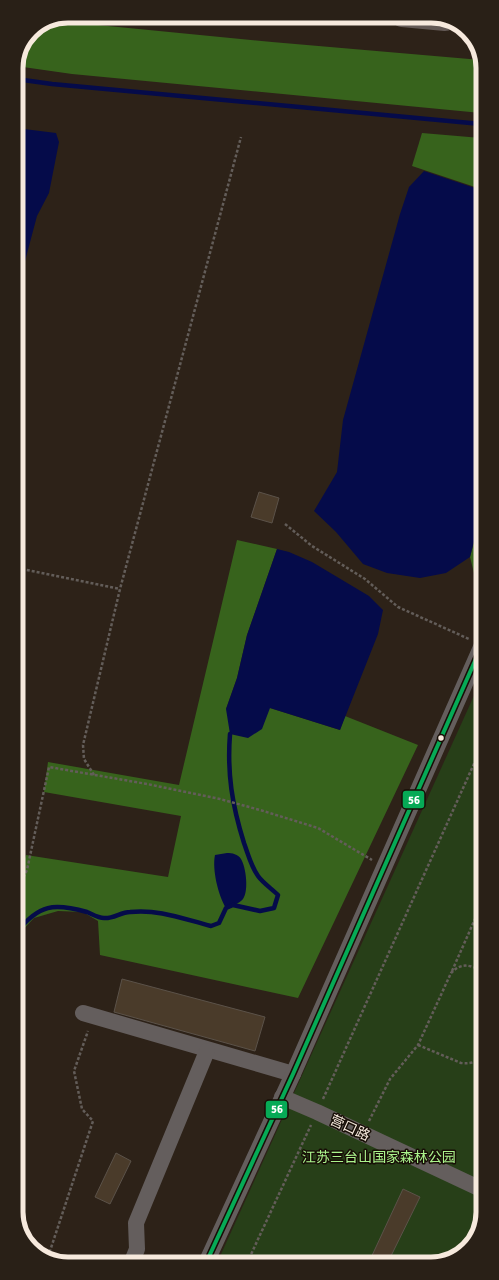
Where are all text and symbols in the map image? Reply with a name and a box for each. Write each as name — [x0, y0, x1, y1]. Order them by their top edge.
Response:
unlabelled marker — [436, 733, 446, 743]
line badge: 56 — [402, 790, 425, 809]
text: 56 — [408, 794, 420, 807]
line badge: 56 — [265, 1100, 288, 1119]
text: 56 — [271, 1103, 283, 1116]
street label: 营口路 — [327, 1111, 373, 1145]
park label: 江苏三台山国家森林公园 — [302, 1149, 456, 1166]

